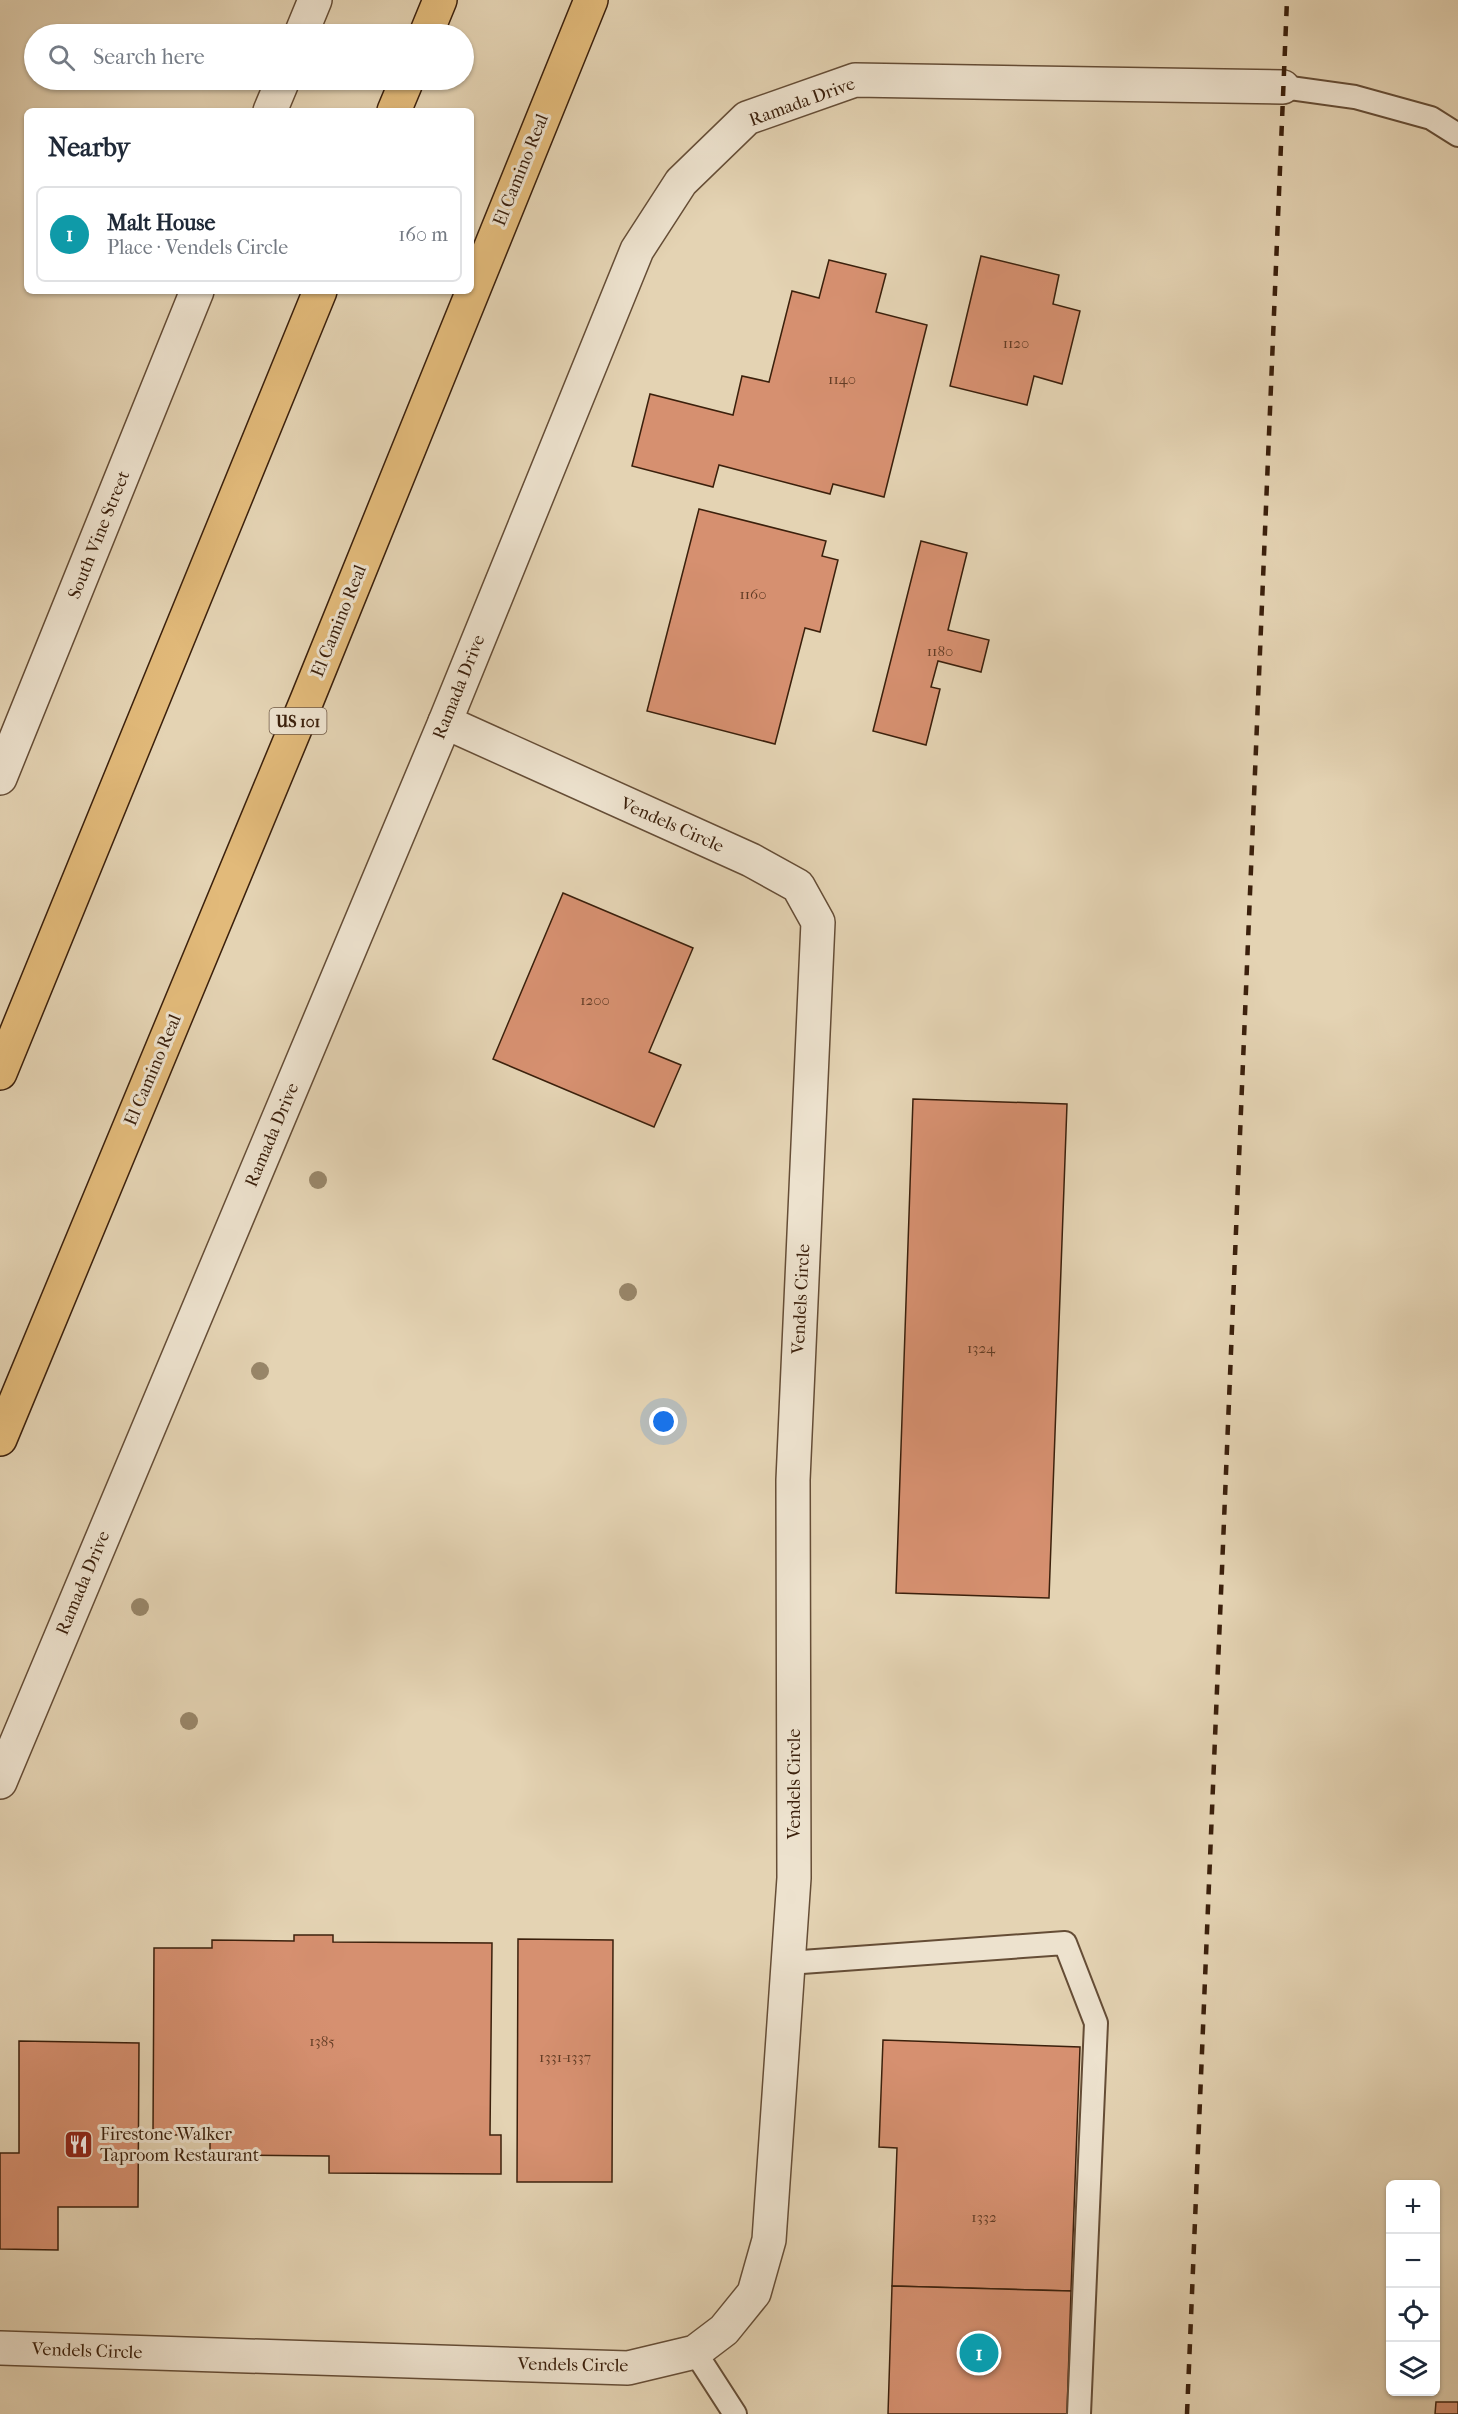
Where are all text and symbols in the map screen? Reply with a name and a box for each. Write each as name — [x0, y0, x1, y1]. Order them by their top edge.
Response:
search box — [24, 24, 474, 90]
icon: search — [45, 41, 78, 74]
text: Search here — [93, 44, 205, 70]
street label: Ramada Drive — [746, 73, 858, 131]
street label: El Camino Real — [489, 111, 553, 229]
text: Nearby — [48, 132, 130, 163]
text: Malt House — [107, 210, 215, 236]
text: 1 — [66, 223, 73, 246]
text: 160 m — [398, 223, 448, 246]
text: Place · Vendels Circle — [107, 236, 288, 259]
house number: 1120 — [1003, 334, 1029, 352]
house number: 1140 — [828, 370, 856, 388]
street label: South Vine Street — [64, 467, 134, 602]
street label: El Camino Real — [307, 562, 371, 680]
house number: 1160 — [739, 585, 767, 603]
street label: Ramada Drive — [428, 632, 490, 742]
house number: 1180 — [927, 642, 953, 660]
road number: US 101 — [270, 708, 326, 734]
street label: Vendels Circle — [616, 793, 727, 857]
house number: 1200 — [580, 991, 610, 1009]
street label: El Camino Real — [120, 1011, 186, 1129]
street label: Ramada Drive — [241, 1080, 303, 1190]
street label: Vendels Circle — [788, 1243, 814, 1356]
house number: 1324 — [967, 1339, 996, 1357]
your location — [649, 1407, 678, 1436]
street label: Ramada Drive — [52, 1528, 114, 1638]
street label: Vendels Circle — [784, 1729, 805, 1840]
house number: 1385 — [309, 2032, 335, 2050]
house number: 1331-1337 — [539, 2048, 591, 2066]
place label: Firestone Walker Taproom Restaurant — [100, 2124, 260, 2166]
restaurant icon: Firestone Walker Taproom Restaurant — [63, 2128, 95, 2160]
map controls — [1386, 2180, 1440, 2396]
button: + — [1386, 2180, 1440, 2234]
house number: 1332 — [971, 2208, 997, 2226]
button: − — [1386, 2234, 1440, 2288]
button: locate — [1386, 2288, 1440, 2342]
pin: 1 — [960, 2330, 998, 2376]
street label: Vendels Circle — [30, 2339, 143, 2363]
button: layers — [1386, 2342, 1440, 2396]
street label: Vendels Circle — [517, 2354, 629, 2376]

